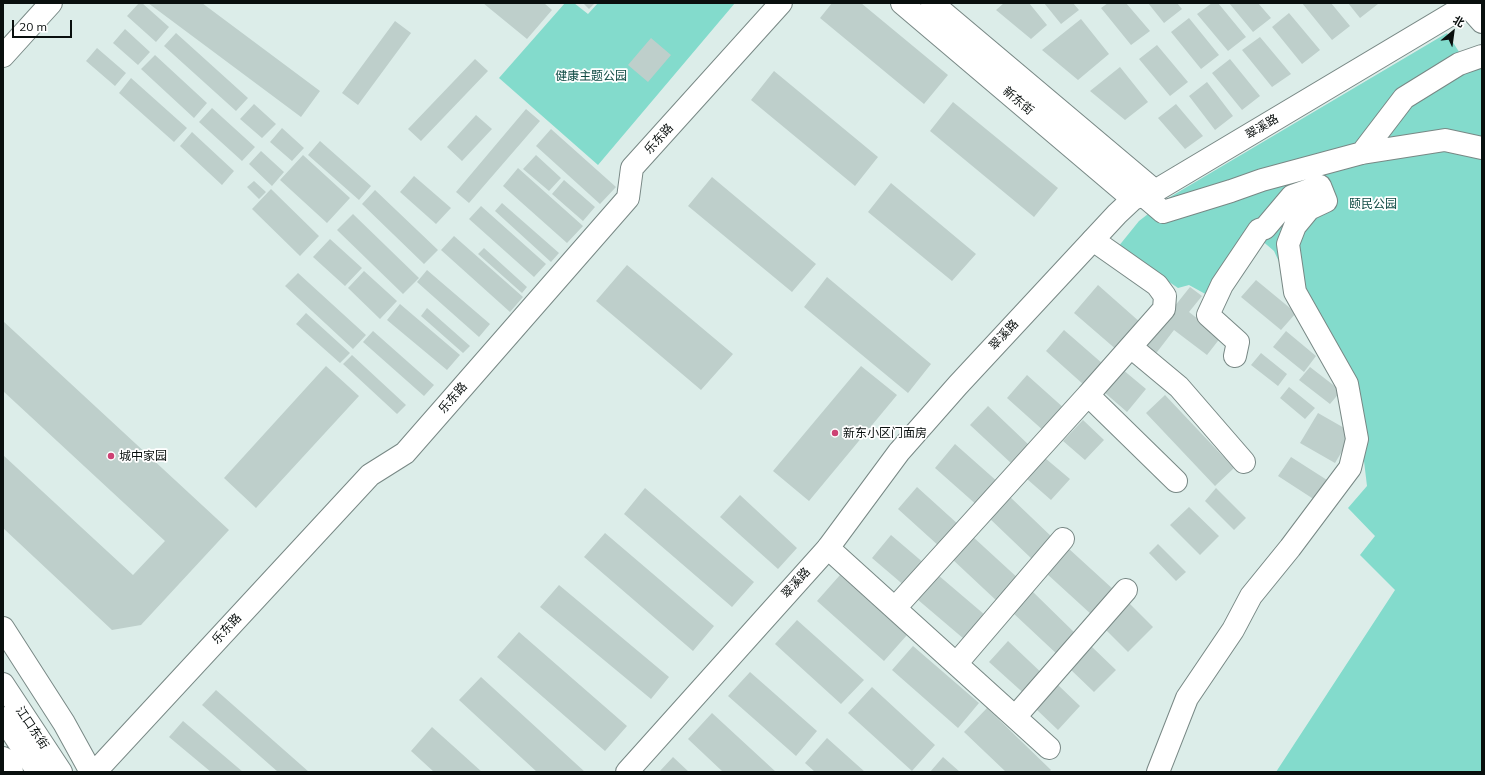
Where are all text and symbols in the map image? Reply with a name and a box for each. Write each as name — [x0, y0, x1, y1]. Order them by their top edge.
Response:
scale bar — [14, 12, 74, 38]
north arrow — [1433, 12, 1473, 52]
text: 北 — [1451, 13, 1467, 30]
text: 20 m — [19, 19, 47, 34]
park label: 健康主题公园 — [555, 69, 627, 83]
street label: 新东街 — [1000, 84, 1036, 118]
street label: 翠溪路 — [1243, 112, 1281, 142]
street label: 乐东路 — [642, 121, 676, 157]
park label: 颐民公园 — [1349, 197, 1397, 211]
street label: 翠溪路 — [986, 317, 1022, 353]
street label: 乐东路 — [436, 380, 470, 416]
place label: 新东小区门面房 — [843, 426, 927, 440]
marker: 新东小区门面房 — [830, 428, 840, 438]
place label: 城中家园 — [119, 449, 167, 463]
marker: 城中家园 — [106, 451, 116, 461]
street label: 翠溪路 — [779, 565, 813, 601]
street label: 乐东路 — [209, 611, 245, 647]
street label: 江口东街 — [13, 704, 51, 752]

